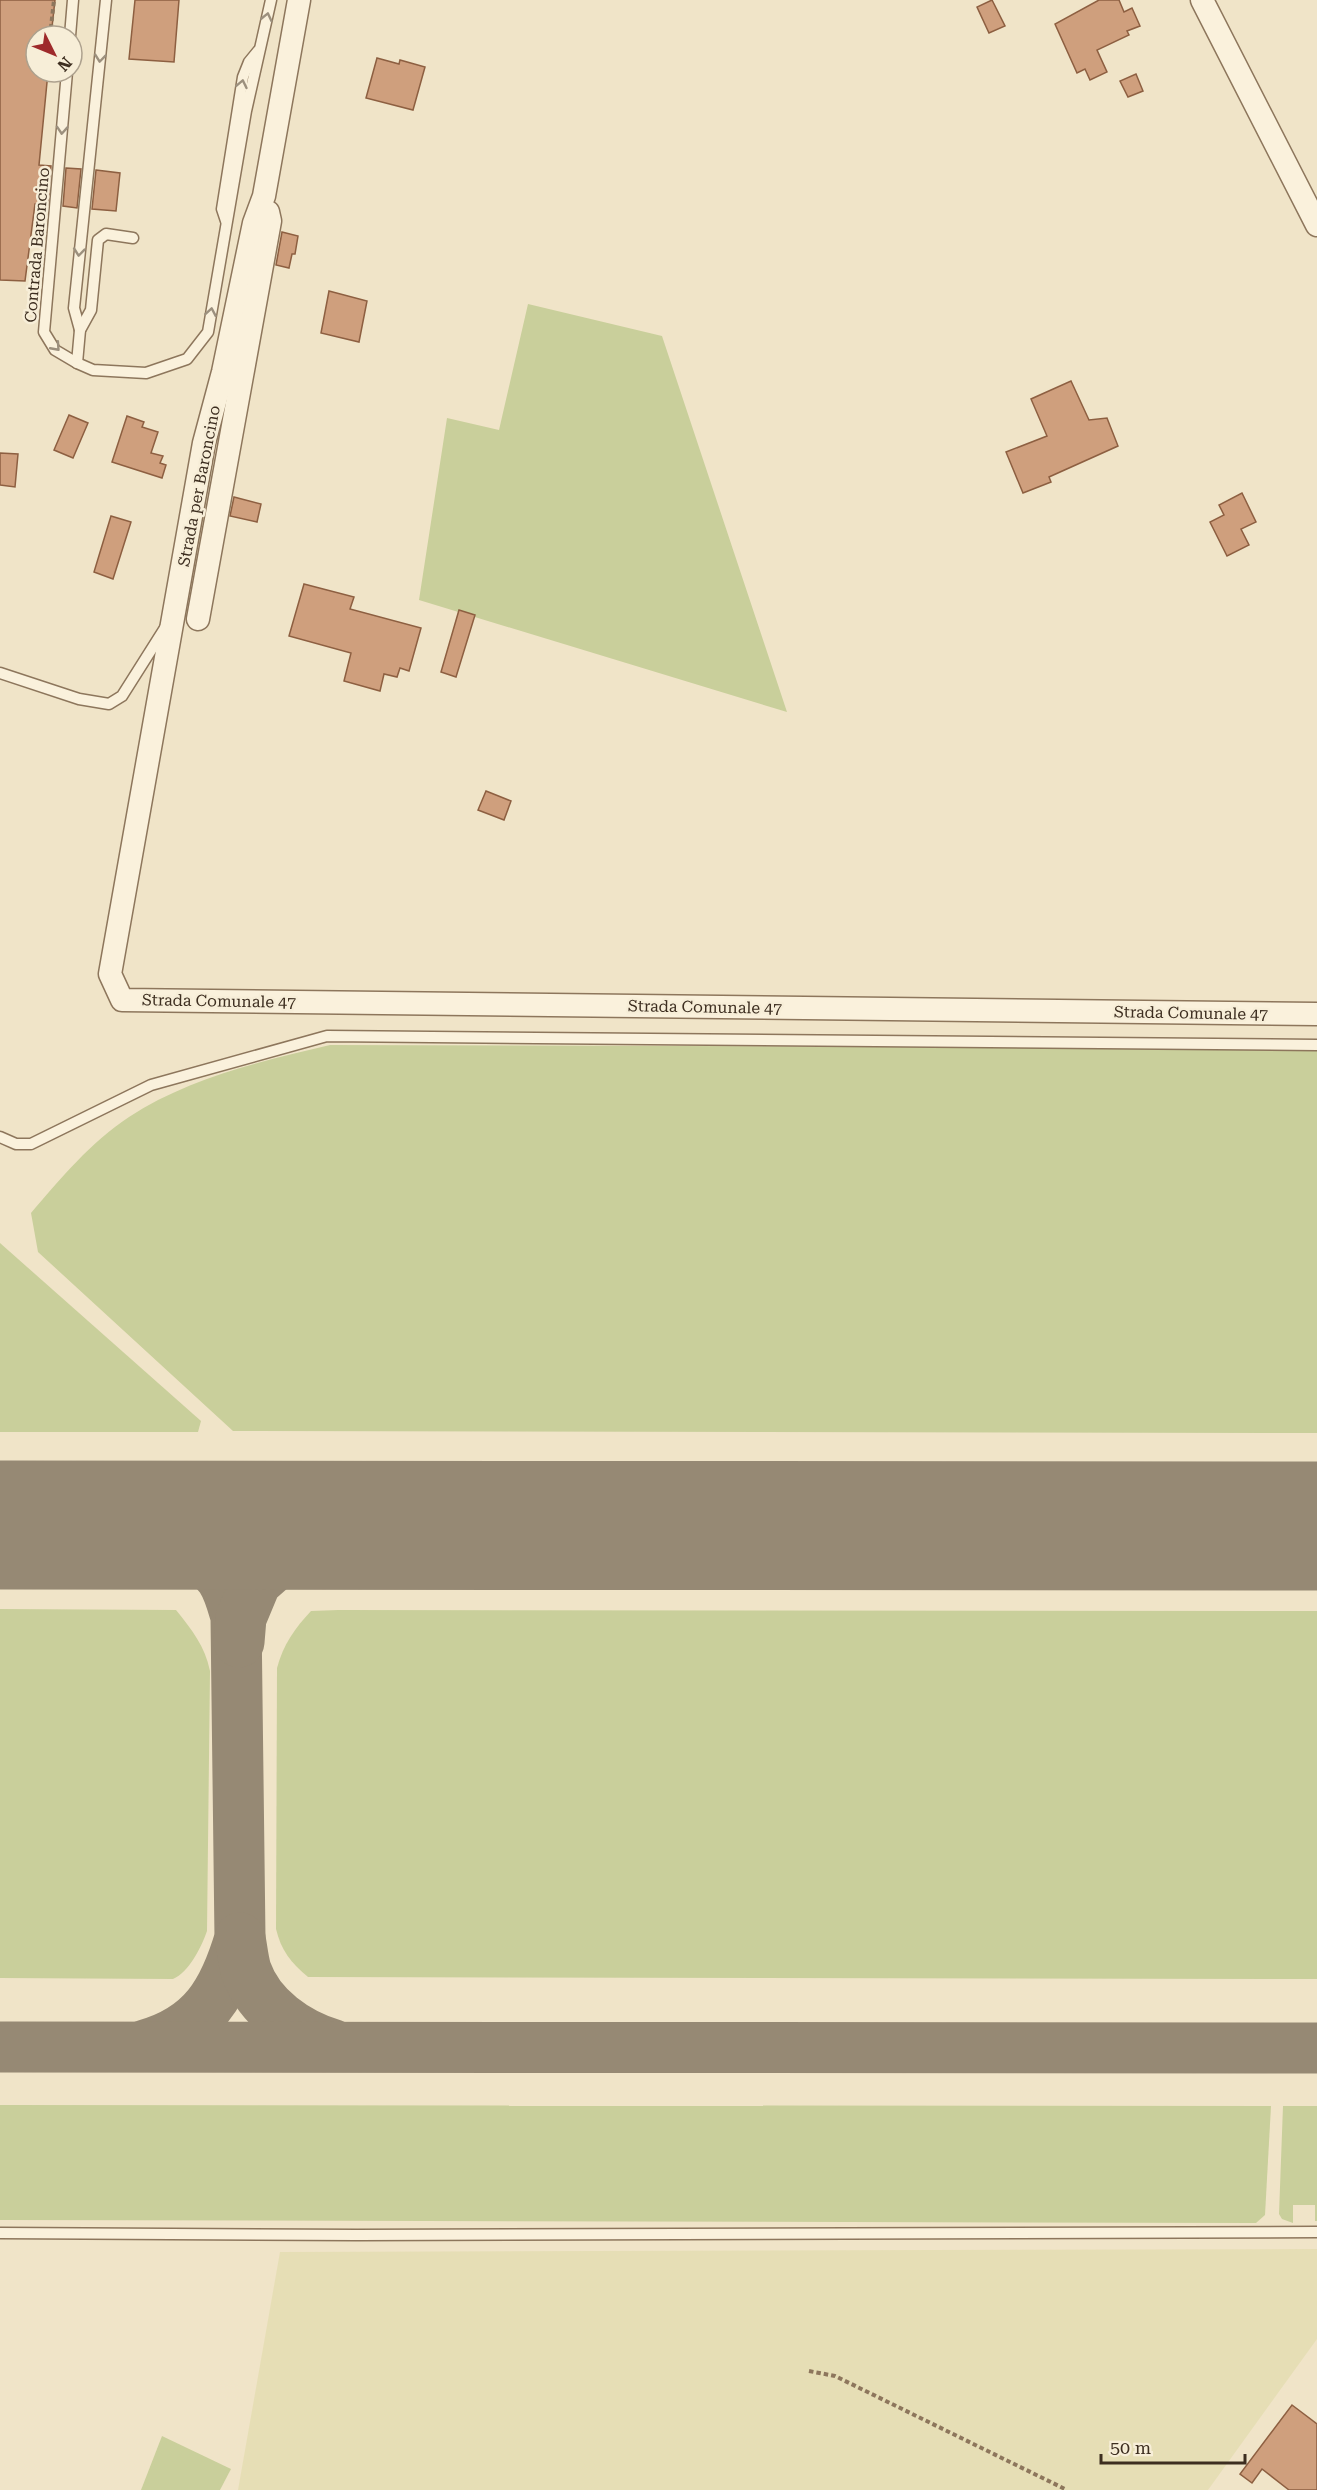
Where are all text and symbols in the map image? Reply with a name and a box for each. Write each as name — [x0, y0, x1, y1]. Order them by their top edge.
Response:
one-way arrow — [260, 13, 273, 23]
north arrow — [24, 24, 84, 84]
text: N — [53, 53, 76, 75]
one-way arrow — [94, 54, 107, 63]
one-way arrow — [235, 79, 248, 89]
one-way arrow — [56, 126, 69, 135]
street label: Contrada Baroncino — [21, 166, 53, 323]
one-way arrow — [74, 248, 86, 257]
one-way arrow — [205, 307, 217, 317]
one-way arrow — [49, 341, 60, 351]
street label: Strada per Baroncino — [174, 404, 224, 568]
street label: Strada Comunale 47 — [142, 990, 296, 1012]
street label: Strada Comunale 47 — [628, 996, 782, 1018]
street label: Strada Comunale 47 — [1114, 1002, 1268, 1024]
scale bar — [1101, 2427, 1245, 2465]
text: 50 m — [1110, 2437, 1151, 2458]

